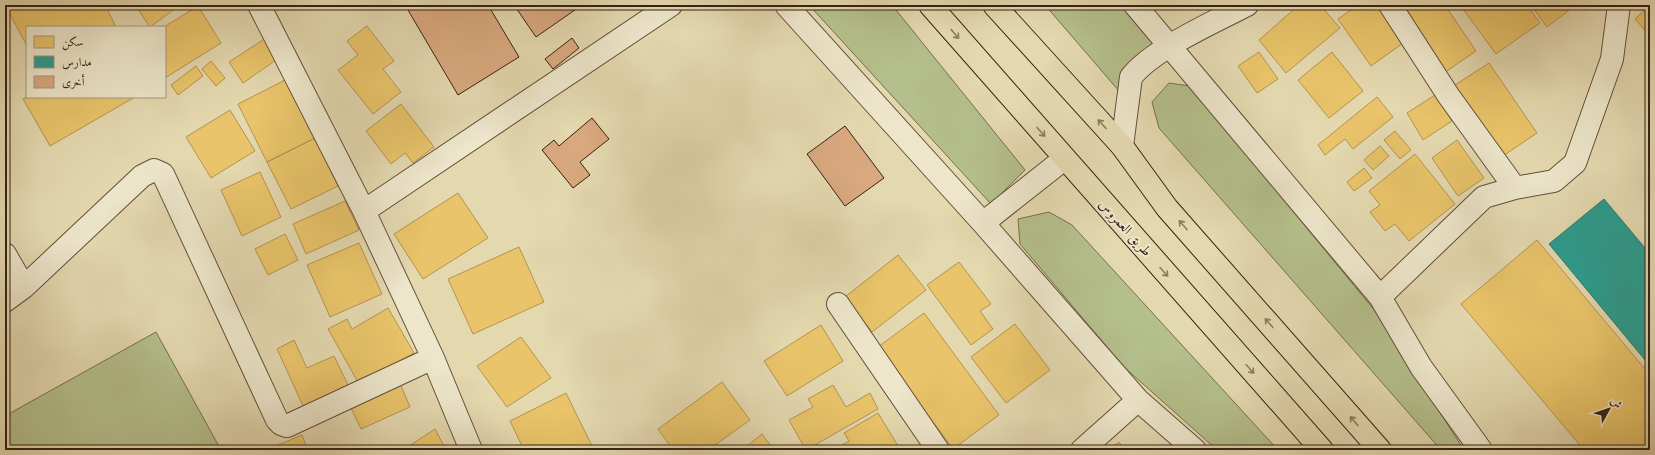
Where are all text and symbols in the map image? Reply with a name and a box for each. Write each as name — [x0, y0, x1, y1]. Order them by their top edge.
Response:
legend — [26, 26, 166, 98]
one-way arrow — [951, 29, 960, 40]
text: سكن — [62, 36, 83, 51]
text: مدارس — [62, 57, 92, 70]
text: أخرى — [62, 74, 85, 89]
one-way arrow — [1097, 119, 1107, 129]
one-way arrow — [1036, 127, 1045, 137]
street label: طريق العمروس — [1095, 197, 1154, 260]
one-way arrow — [1178, 220, 1187, 231]
one-way arrow — [1159, 266, 1168, 276]
one-way arrow — [1264, 318, 1273, 328]
one-way arrow — [1246, 364, 1255, 374]
north arrow — [1589, 389, 1629, 429]
text: ش — [1608, 396, 1623, 411]
one-way arrow — [1350, 415, 1359, 426]

